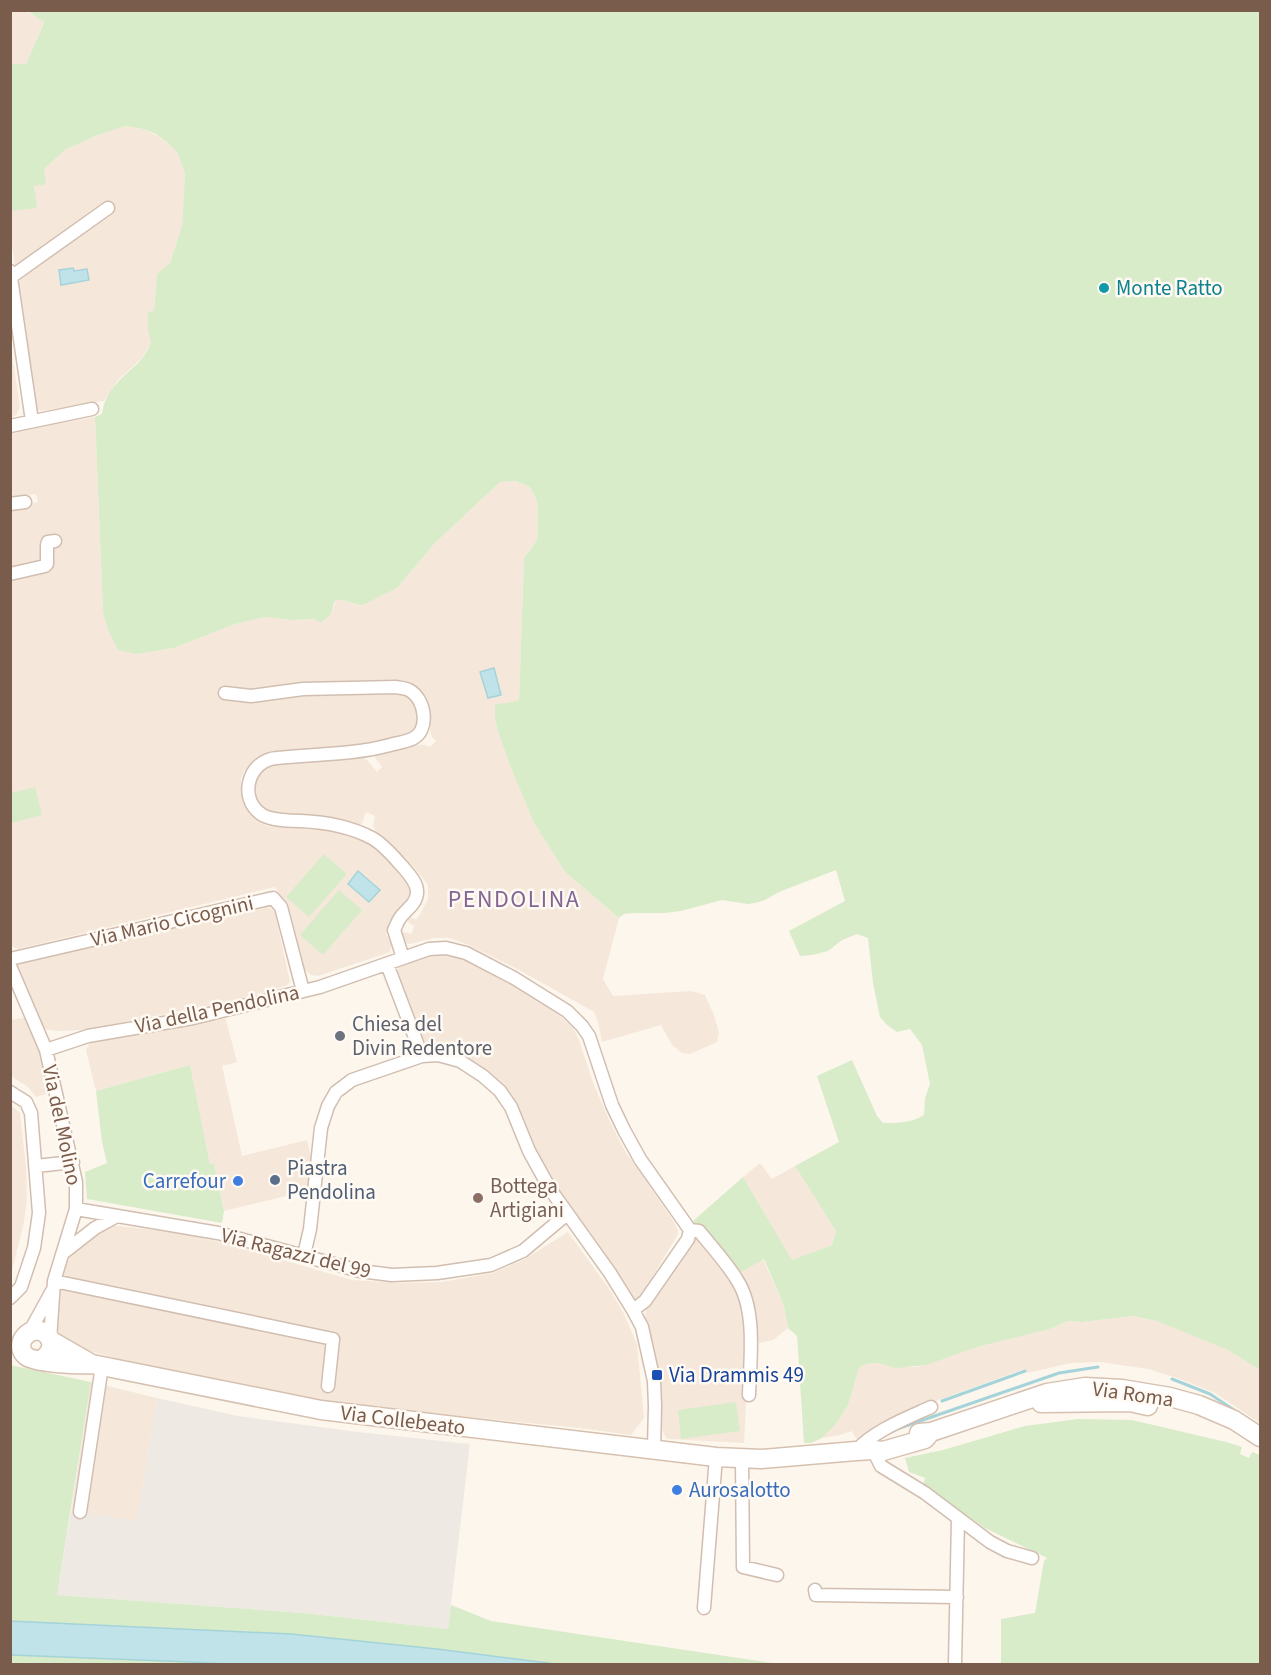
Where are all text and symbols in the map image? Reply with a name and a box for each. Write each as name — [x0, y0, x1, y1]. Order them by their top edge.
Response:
place label: Monte Ratto — [1116, 273, 1223, 303]
marker: Monte Ratto — [1097, 281, 1111, 295]
district label: PENDOLINA — [448, 882, 580, 917]
street label: Via Mario Cicognini — [88, 888, 256, 954]
street label: Via della Pendolina — [132, 977, 302, 1041]
place label: Chiesa del Divin Redentore — [352, 1009, 492, 1063]
marker: Chiesa del Divin Redentore — [333, 1029, 347, 1043]
street label: Via del Molino — [35, 1062, 89, 1188]
place label: Piastra Pendolina — [287, 1153, 376, 1207]
place label: Carrefour — [143, 1166, 227, 1196]
place label: Bottega Artigiani — [490, 1171, 564, 1225]
marker: Piastra Pendolina — [268, 1173, 282, 1187]
marker: Carrefour — [231, 1174, 245, 1188]
marker: Bottega Artigiani — [471, 1191, 485, 1205]
street label: Via Ragazzi del 99 — [218, 1220, 374, 1286]
place label: Via Drammis 49 — [669, 1360, 804, 1390]
marker: Via Drammis 49 — [650, 1368, 664, 1382]
street label: Via Roma — [1090, 1373, 1176, 1415]
street label: Via Collebeato — [339, 1397, 467, 1443]
place label: Aurosalotto — [689, 1475, 791, 1505]
marker: Aurosalotto — [670, 1483, 684, 1497]

